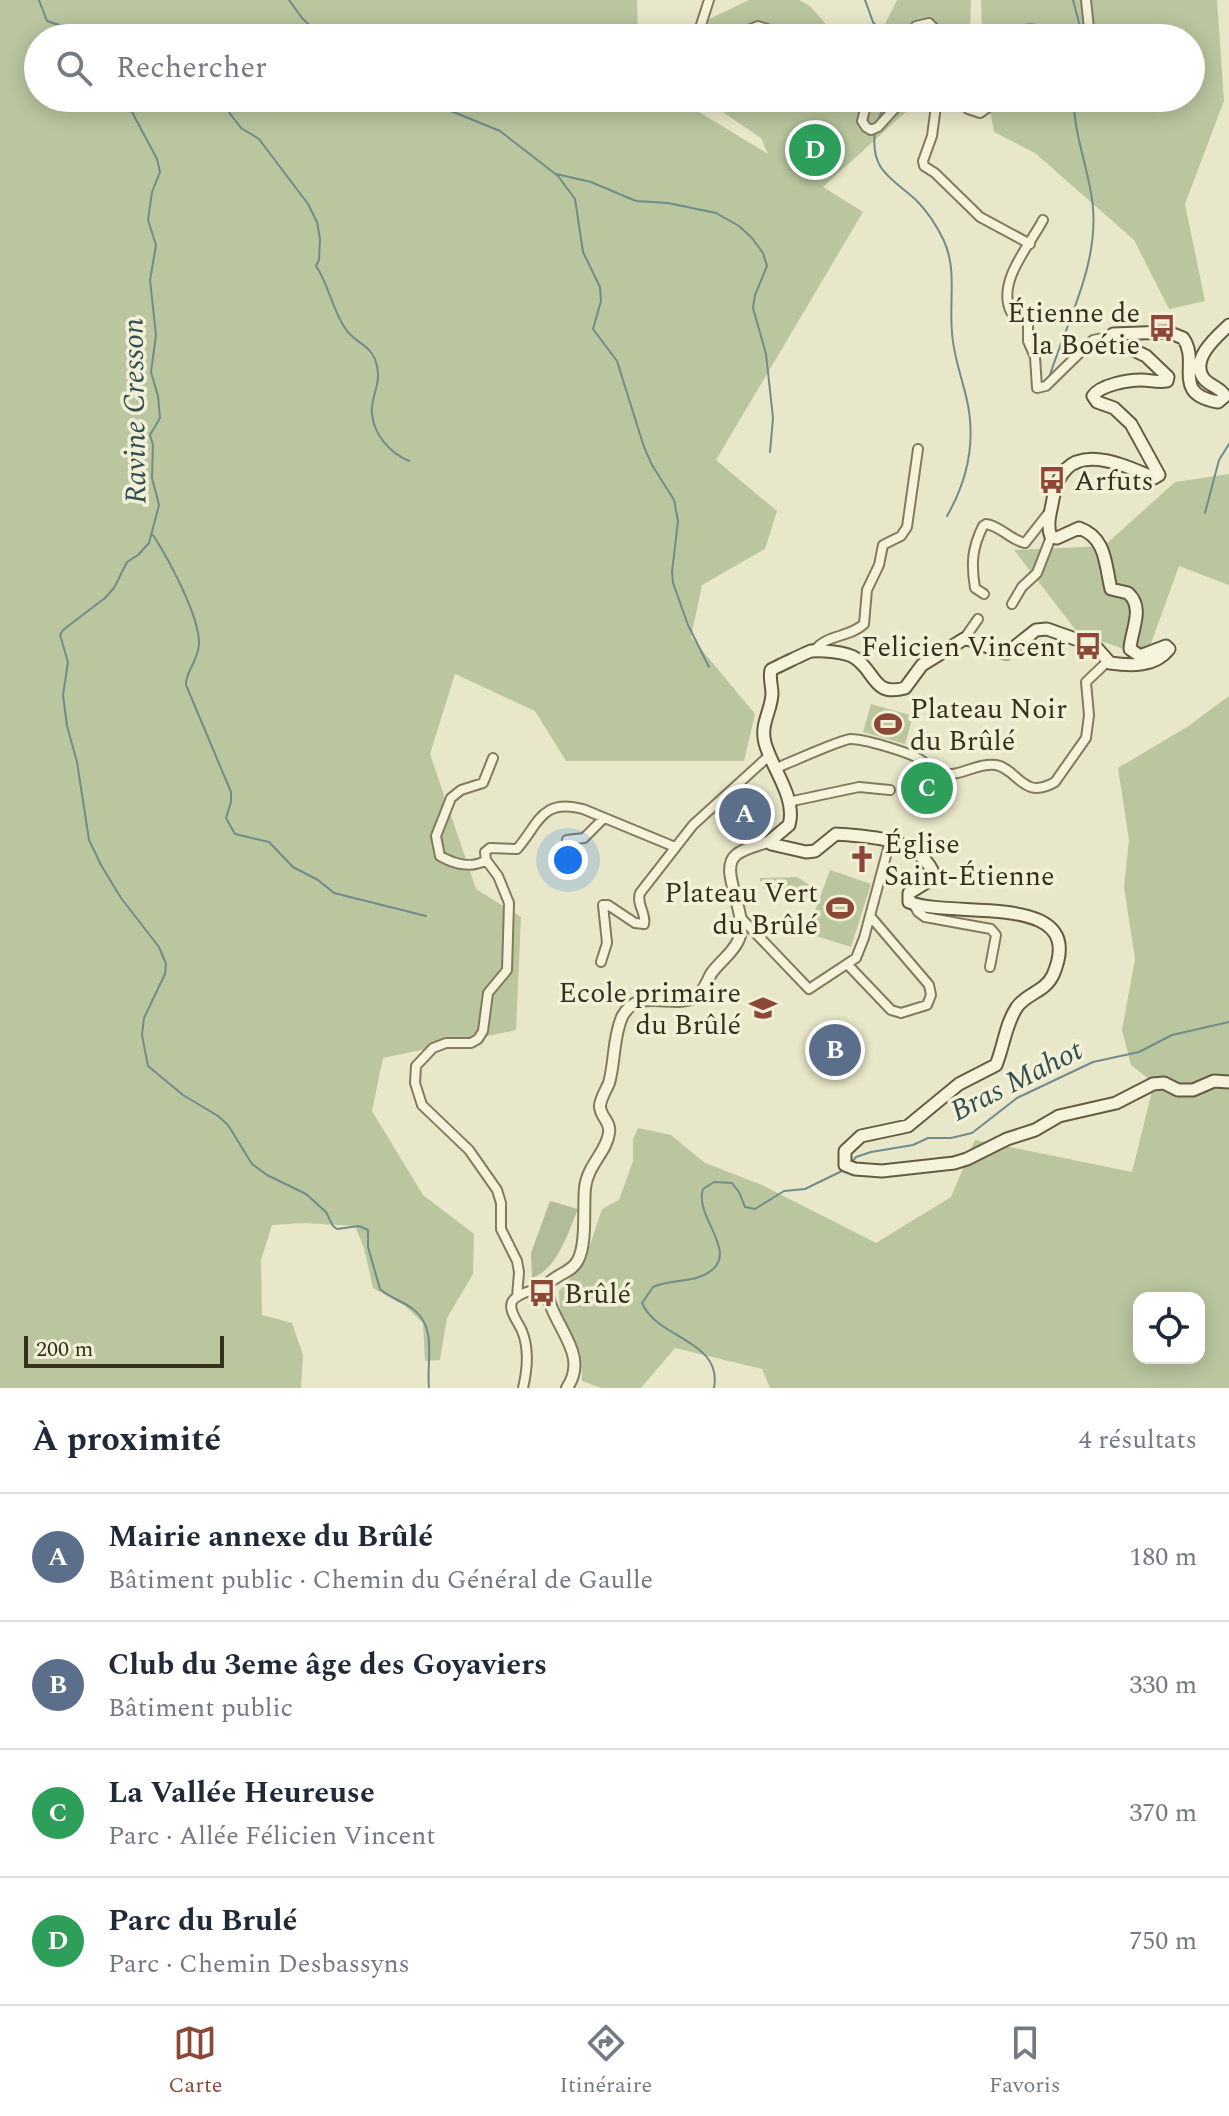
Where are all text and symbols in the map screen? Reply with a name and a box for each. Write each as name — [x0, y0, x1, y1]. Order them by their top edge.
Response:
search box — [24, 24, 1205, 112]
text: Rechercher — [116, 45, 267, 91]
icon: search — [52, 46, 96, 90]
pin: D — [789, 120, 841, 180]
place label: Étienne de la Boétie — [1007, 292, 1140, 367]
bus stop icon: Étienne de la Boétie — [1147, 313, 1177, 343]
water label: Ravine Cresson — [110, 317, 160, 504]
place label: Arfuts — [1074, 460, 1154, 503]
bus stop icon: Arfuts — [1037, 465, 1067, 495]
place label: Felicien Vincent — [861, 626, 1066, 669]
bus stop icon: Felicien Vincent — [1073, 631, 1103, 661]
place label: Plateau Noir du Brûlé — [910, 688, 1067, 763]
sports icon: Plateau Noir du Brûlé — [873, 709, 903, 739]
pin: C — [901, 758, 953, 818]
pin: A — [719, 784, 771, 844]
place label: Église Saint-Étienne — [884, 823, 1055, 898]
your location — [548, 840, 588, 880]
church icon: Église Saint-Étienne — [847, 844, 877, 874]
place label: Plateau Vert du Brûlé — [664, 872, 818, 947]
sports icon: Plateau Vert du Brûlé — [825, 893, 855, 923]
place label: Ecole primaire du Brûlé — [559, 972, 741, 1047]
school or university icon: Ecole primaire du Brûlé — [748, 993, 778, 1023]
pin: B — [809, 1020, 861, 1080]
water label: Bras Mahot — [942, 1028, 1091, 1134]
place label: Brûlé — [564, 1273, 631, 1316]
bus stop icon: Brûlé — [527, 1278, 557, 1308]
map controls — [1133, 1292, 1205, 1364]
button: locate — [1133, 1292, 1205, 1364]
scale bar — [24, 1332, 224, 1368]
text: 200 m — [36, 1333, 93, 1366]
text: À proximité — [32, 1414, 221, 1466]
text: 4 résultats — [1079, 1420, 1197, 1460]
text: Mairie annexe du Brûlé — [108, 1514, 433, 1560]
text: A — [48, 1537, 68, 1577]
text: 180 m — [1129, 1537, 1197, 1577]
text: Bâtiment public · Chemin du Général de Gaulle — [108, 1560, 653, 1600]
text: Club du 3eme âge des Goyaviers — [108, 1642, 547, 1688]
text: B — [49, 1665, 67, 1705]
text: 330 m — [1129, 1665, 1197, 1705]
text: Bâtiment public — [108, 1688, 293, 1728]
text: La Vallée Heureuse — [108, 1770, 375, 1816]
text: C — [49, 1793, 67, 1833]
text: 370 m — [1129, 1793, 1197, 1833]
text: Parc · Allée Félicien Vincent — [108, 1816, 436, 1856]
text: Parc du Brulé — [108, 1898, 297, 1944]
text: D — [48, 1921, 68, 1961]
text: 750 m — [1129, 1921, 1197, 1961]
text: Parc · Chemin Desbassyns — [108, 1944, 410, 1984]
tab: Carte — [169, 2021, 222, 2102]
tab: Itinéraire — [559, 2021, 652, 2102]
tab: Favoris — [989, 2021, 1060, 2102]

